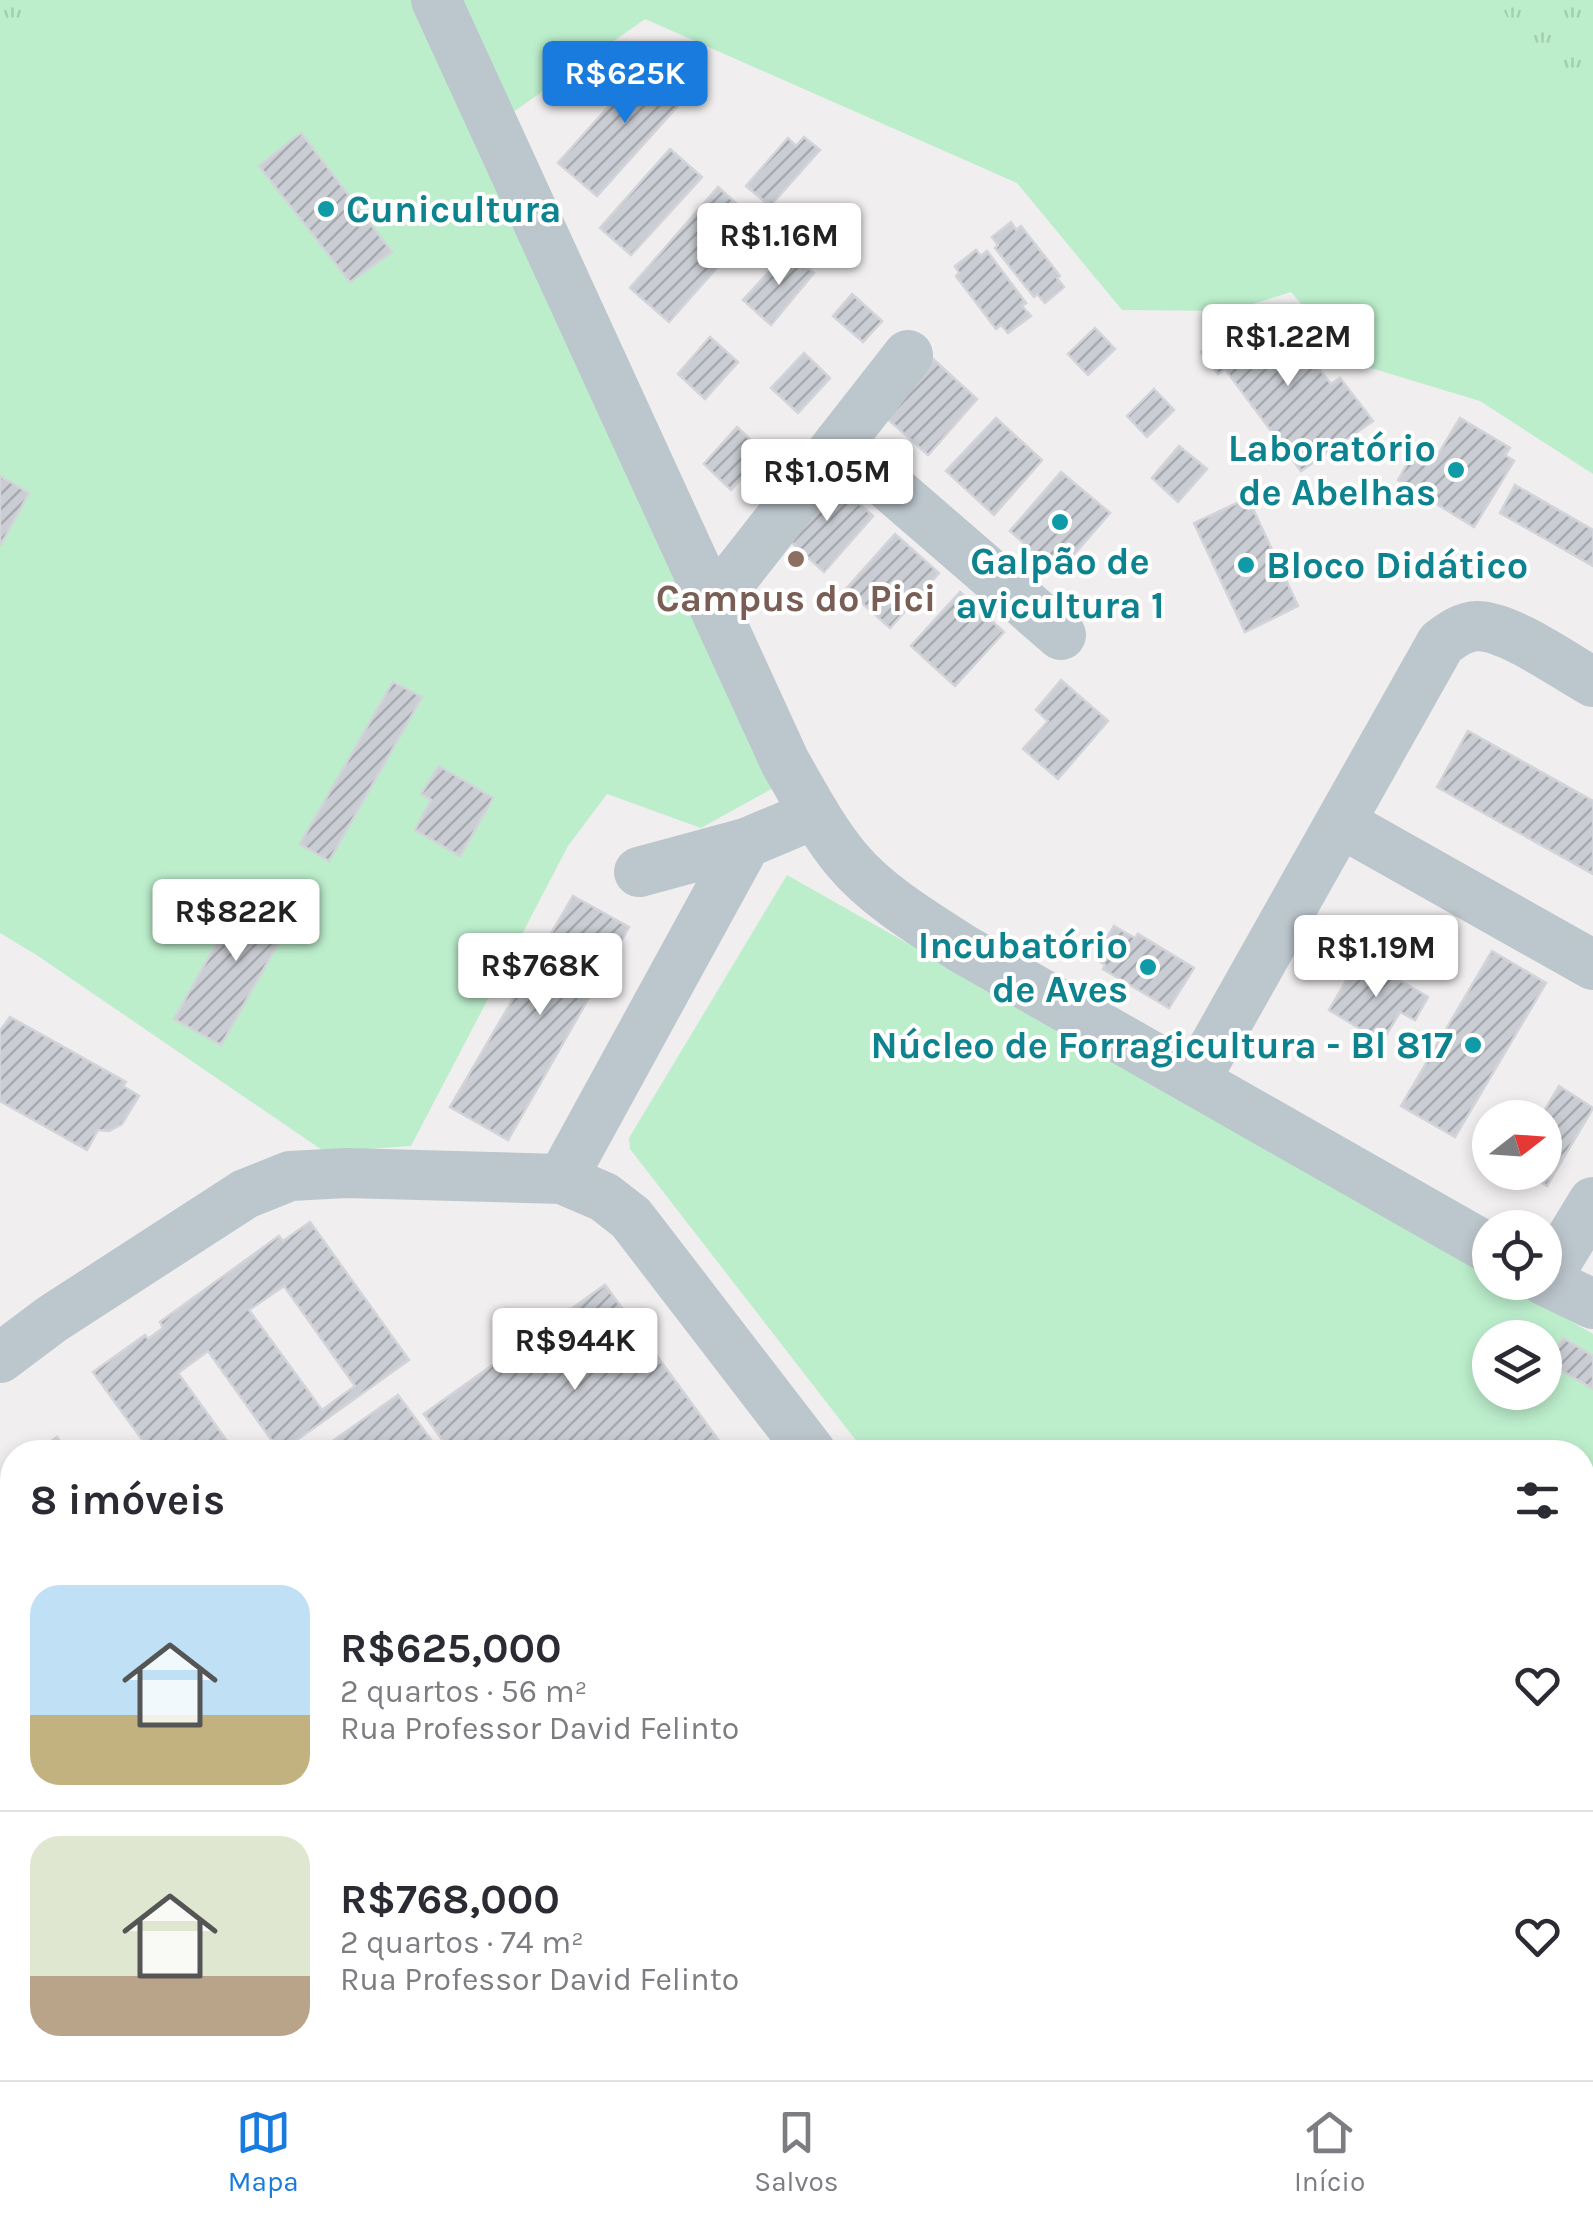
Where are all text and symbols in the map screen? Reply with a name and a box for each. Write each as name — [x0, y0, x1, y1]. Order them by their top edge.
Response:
pin: R$625K — [544, 41, 706, 126]
text: R$625K — [565, 55, 685, 92]
place label: Cunicultura — [346, 187, 562, 232]
marker: Cunicultura — [315, 198, 337, 220]
pin: R$1.16M — [687, 203, 871, 288]
text: R$1.16M — [719, 217, 839, 254]
pin: R$1.22M — [1196, 304, 1380, 389]
text: R$1.22M — [1224, 318, 1352, 355]
place label: Laboratório de Abelhas — [1228, 426, 1436, 515]
pin: R$1.05M — [735, 439, 919, 524]
text: R$1.05M — [763, 453, 891, 490]
marker: Laboratório de Abelhas — [1445, 459, 1467, 481]
marker: Galpão de avicultura 1 — [1049, 511, 1071, 533]
place label: Galpão de avicultura 1 — [955, 539, 1165, 628]
place label: Bloco Didático — [1266, 543, 1528, 588]
marker: Campus do Pici — [785, 548, 807, 570]
marker: Bloco Didático — [1235, 554, 1257, 576]
place label: Campus do Pici — [656, 576, 936, 621]
pin: R$822K — [155, 879, 317, 964]
text: R$822K — [175, 893, 297, 930]
pin: R$1.19M — [1284, 915, 1468, 1000]
place label: Incubatório de Aves — [918, 923, 1128, 1012]
text: R$1.19M — [1316, 929, 1436, 966]
pin: R$768K — [459, 933, 621, 1018]
text: R$768K — [480, 947, 600, 984]
marker: Incubatório de Aves — [1137, 956, 1159, 978]
place label: Núcleo de Forragicultura - Bl 817 — [870, 1023, 1453, 1068]
marker: Núcleo de Forragicultura - Bl 817 — [1462, 1034, 1484, 1056]
north arrow — [1472, 1100, 1562, 1190]
map controls — [1472, 1100, 1562, 1410]
button: locate — [1472, 1210, 1562, 1300]
pin: R$944K — [494, 1308, 656, 1393]
button: layers — [1472, 1320, 1562, 1410]
text: R$944K — [514, 1322, 636, 1359]
icon: filters — [1510, 1473, 1565, 1528]
text: 8 imóveis — [30, 1475, 225, 1525]
text: R$625,000 — [340, 1623, 562, 1673]
icon: home — [110, 1625, 230, 1745]
icon: heart — [1510, 1658, 1565, 1713]
text: 2 quartos · 56 m² — [340, 1673, 587, 1710]
text: Rua Professor David Felinto — [340, 1710, 739, 1747]
text: R$768,000 — [340, 1874, 560, 1924]
icon: home — [110, 1876, 230, 1996]
icon: heart — [1510, 1909, 1565, 1964]
text: 2 quartos · 74 m² — [340, 1924, 584, 1961]
text: Rua Professor David Felinto — [340, 1961, 739, 1998]
tab: Mapa — [228, 2105, 299, 2198]
tab: Salvos — [754, 2105, 839, 2198]
tab: Início — [1294, 2105, 1365, 2198]

